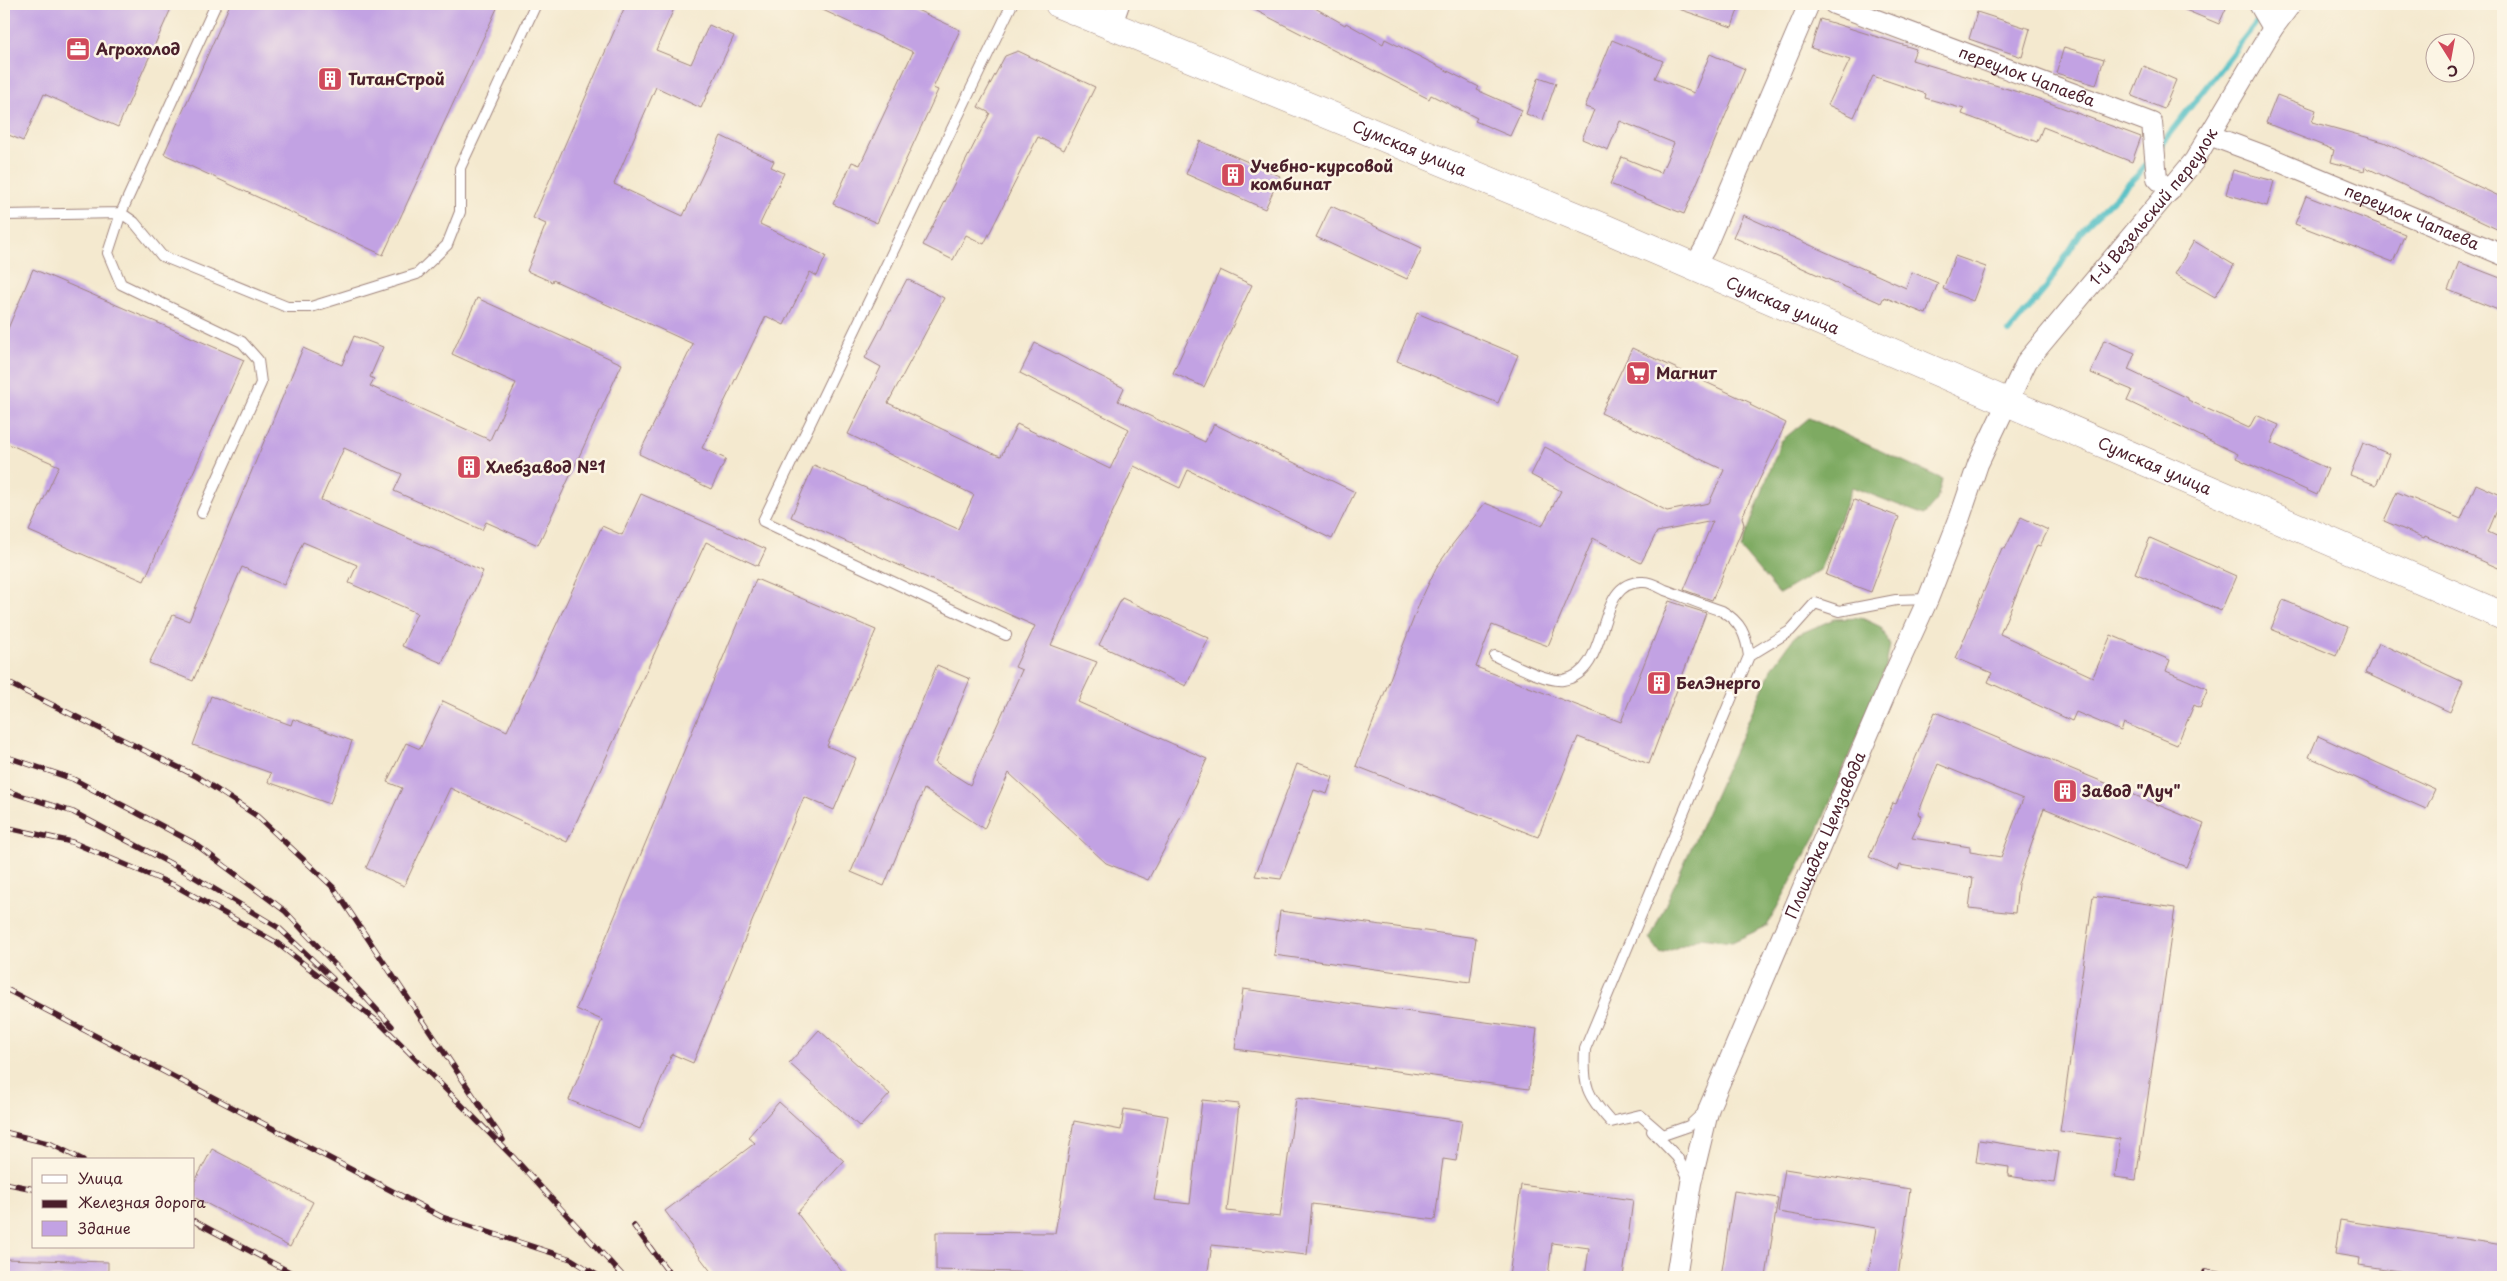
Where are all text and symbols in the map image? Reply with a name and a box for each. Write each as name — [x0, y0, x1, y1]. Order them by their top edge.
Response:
north arrow — [2424, 32, 2474, 82]
office icon: Агрохолод — [65, 36, 91, 62]
place label: Агрохолод — [95, 36, 181, 60]
street label: переулок Чапаева — [1956, 39, 2099, 112]
text: С — [2445, 60, 2460, 83]
building icon: ТитанСтрой — [317, 66, 343, 92]
place label: ТитанСтрой — [348, 66, 445, 90]
street label: Сумская улица — [1349, 113, 1471, 181]
street label: 1-й Везельский переулок — [2082, 122, 2223, 290]
place label: Учебно-курсовой комбинат — [1250, 153, 1393, 195]
building icon: Учебно-курсовой комбинат — [1220, 162, 1246, 188]
street label: переулок Чапаева — [2341, 177, 2484, 255]
street label: Сумская улица — [1723, 269, 1844, 339]
supermarket icon: Магнит — [1625, 360, 1651, 386]
place label: Магнит — [1656, 360, 1718, 384]
street label: Сумская улица — [2094, 430, 2216, 500]
building icon: Хлебзавод №1 — [456, 454, 482, 480]
place label: Хлебзавод №1 — [486, 454, 606, 478]
building icon: БелЭнерго — [1646, 670, 1672, 696]
place label: БелЭнерго — [1676, 670, 1761, 694]
street label: Площадка Цемзавода — [1778, 747, 1871, 922]
building icon: Завод "Луч" — [2052, 778, 2078, 804]
place label: Завод "Луч" — [2081, 778, 2181, 802]
legend — [32, 1158, 195, 1248]
text: Улица — [78, 1166, 123, 1189]
text: Железная дорога — [78, 1190, 206, 1213]
text: Здание — [78, 1216, 131, 1239]

